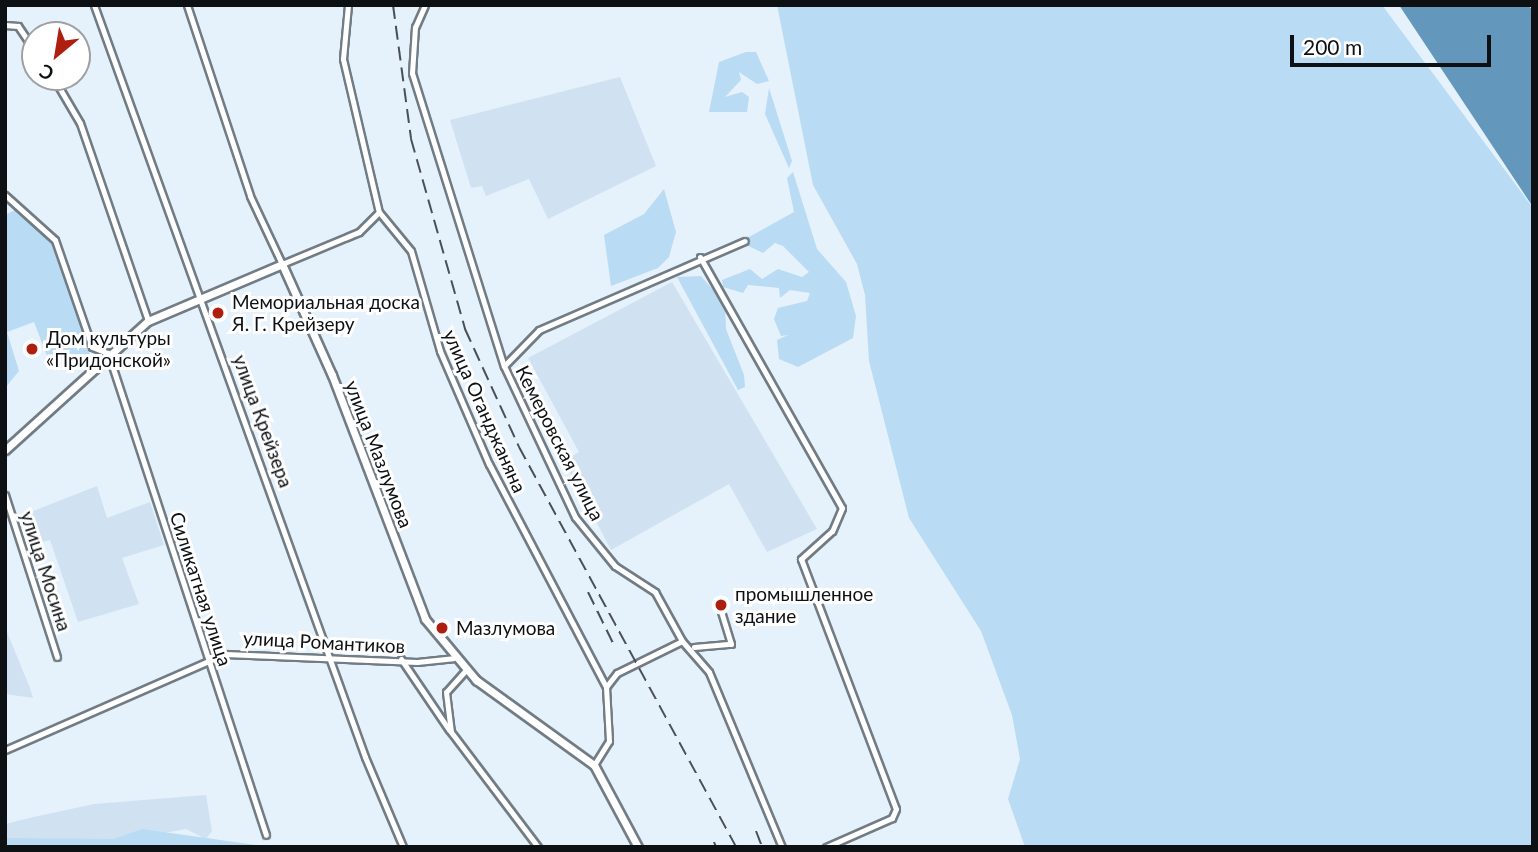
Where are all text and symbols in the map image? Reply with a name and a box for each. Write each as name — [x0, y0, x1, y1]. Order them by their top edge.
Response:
north arrow — [21, 21, 91, 91]
scale bar — [1293, 21, 1494, 65]
text: 200 m — [1303, 34, 1362, 59]
text: С — [35, 60, 57, 86]
place label: Мемориальная доска Я. Г. Крейзеру — [232, 291, 420, 335]
marker: Мемориальная доска Я. Г. Крейзеру — [210, 305, 226, 321]
street label: улица Оганджаняна — [439, 326, 531, 496]
place label: Дом культуры «Придонской» — [46, 327, 171, 371]
marker: Дом культуры «Придонской» — [24, 341, 40, 357]
street label: улица Крейзера — [228, 352, 298, 490]
street label: Кемеровская улица — [511, 362, 609, 524]
street label: улица Мазлумова — [340, 377, 418, 531]
street label: улица Мосина — [16, 508, 76, 634]
street label: Силикатная улица — [165, 509, 237, 669]
place label: промышленное здание — [735, 583, 873, 627]
marker: промышленное здание — [713, 597, 729, 613]
place label: Мазлумова — [456, 617, 555, 639]
marker: Мазлумова — [434, 620, 450, 636]
street label: улица Романтиков — [242, 626, 406, 658]

